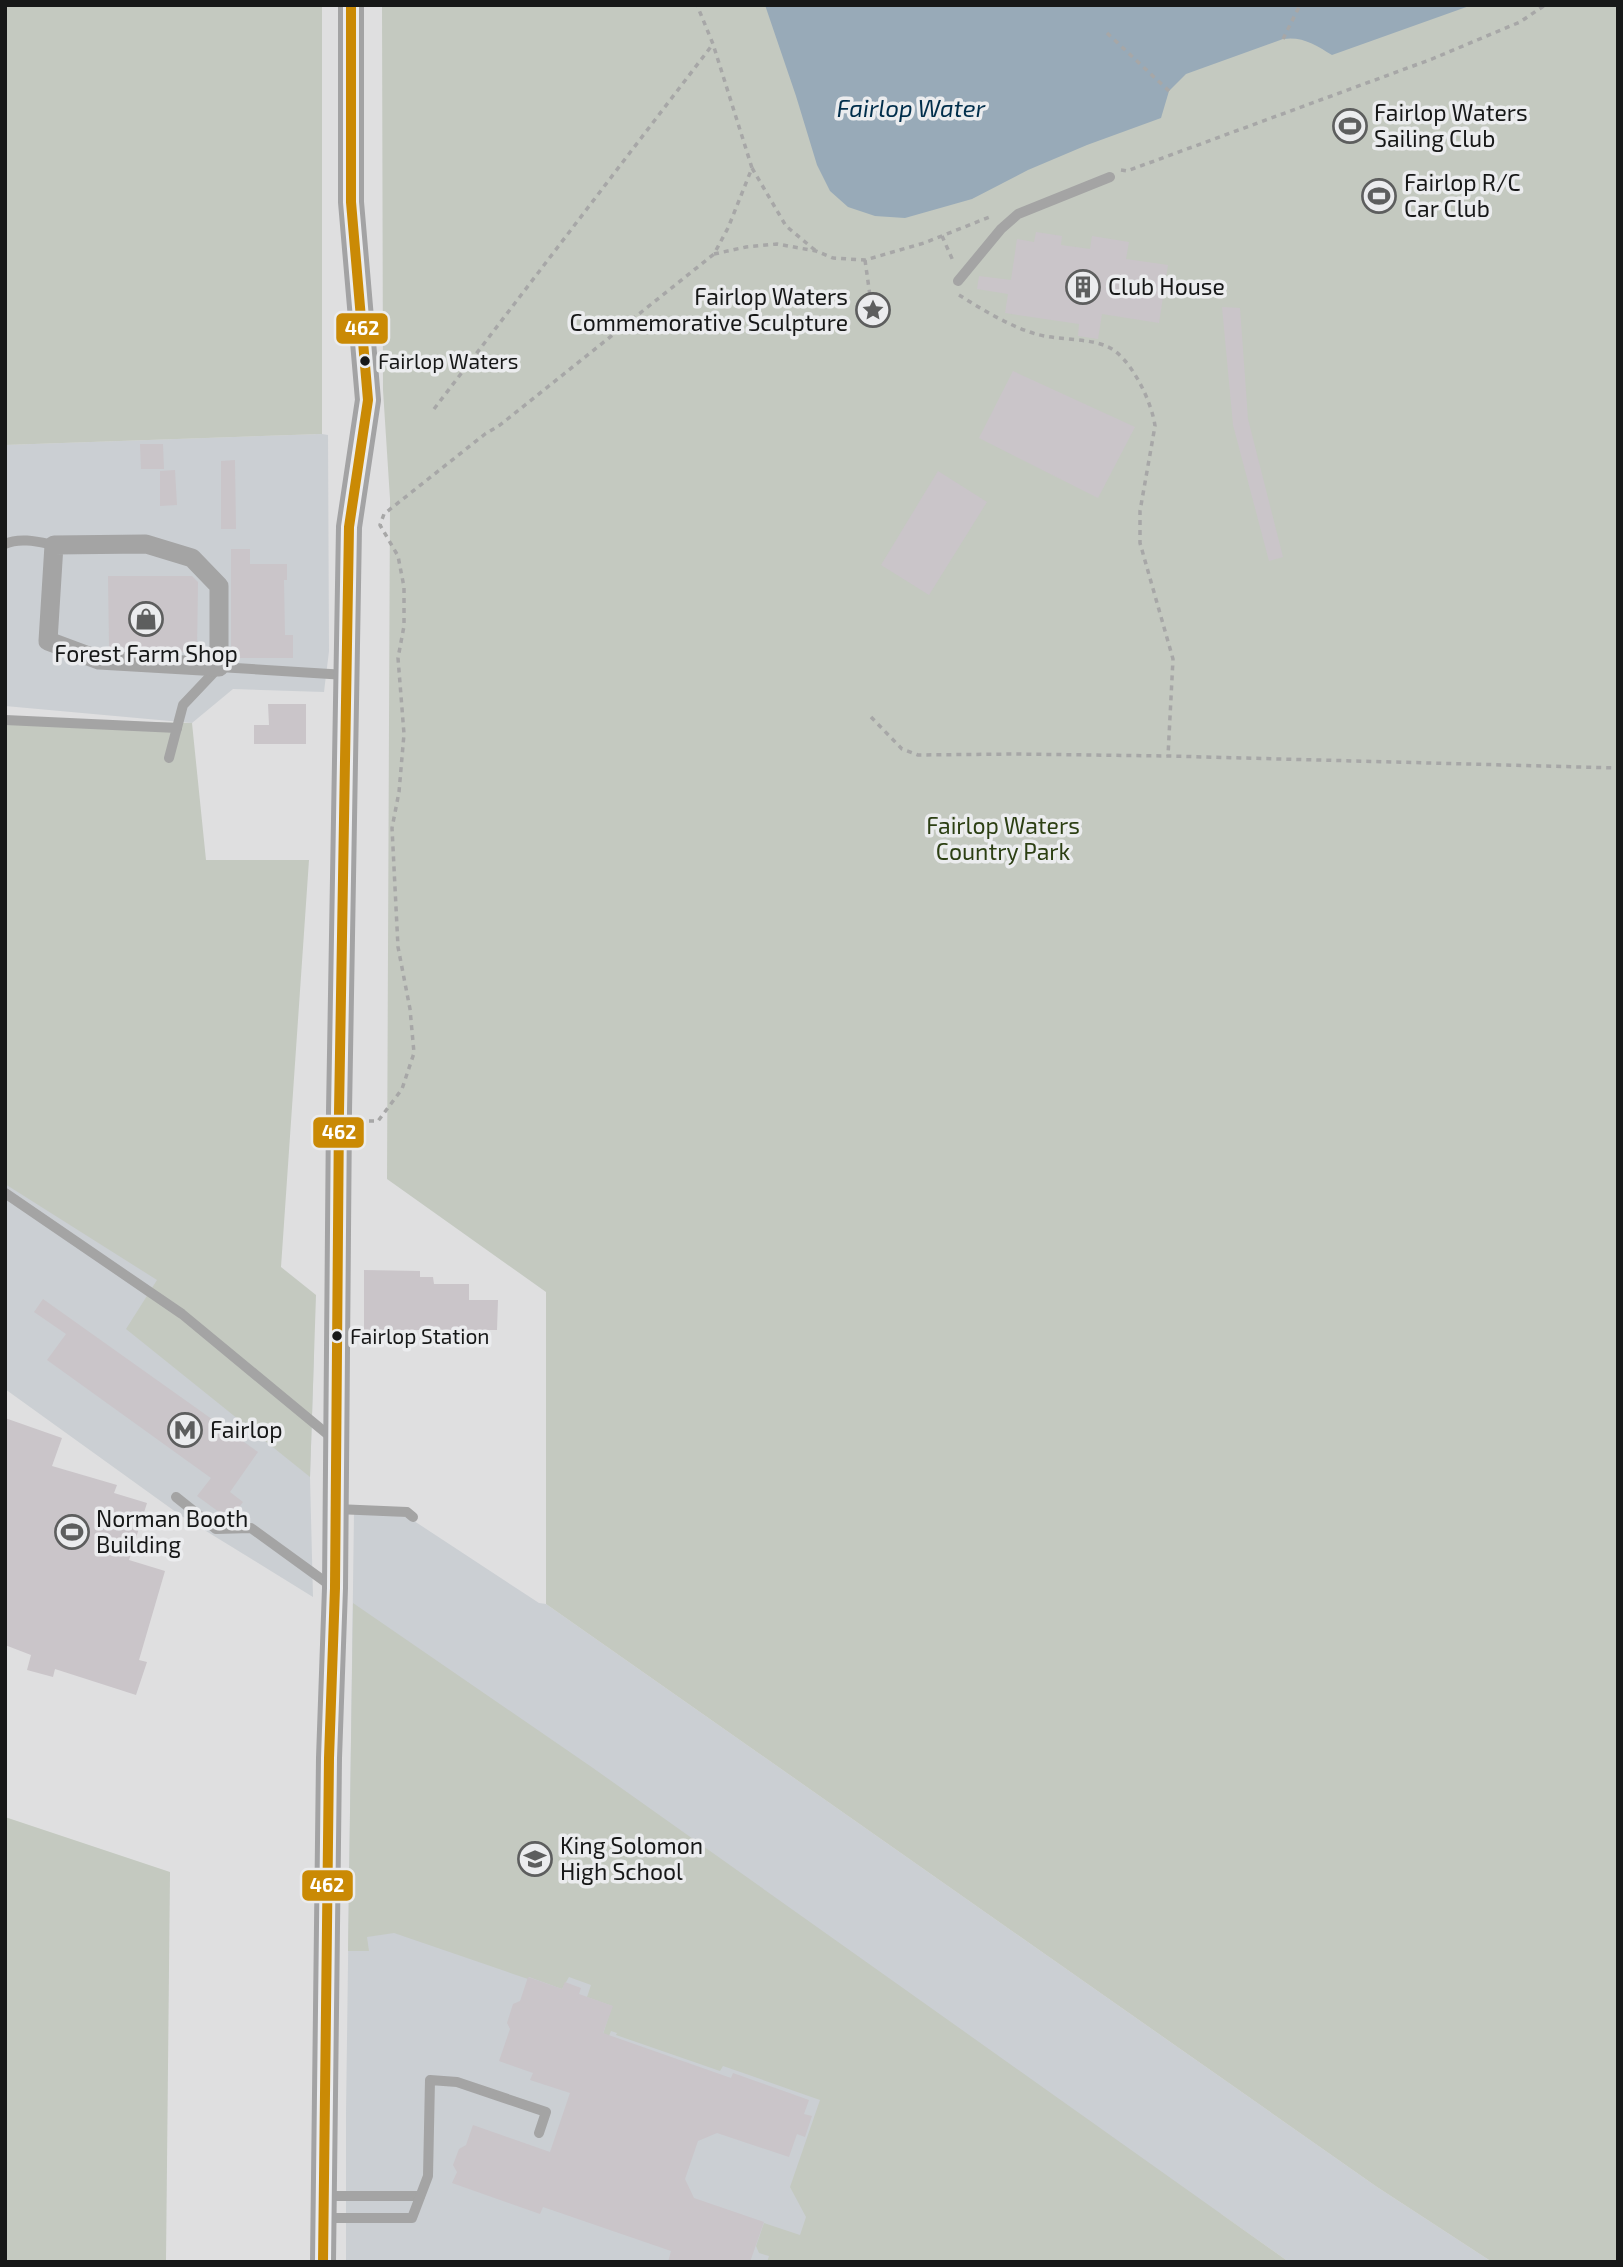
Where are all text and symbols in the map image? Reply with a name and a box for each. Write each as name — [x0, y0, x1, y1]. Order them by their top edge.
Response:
water label: Fairlop Water — [837, 93, 986, 122]
place label: Fairlop Waters Sailing Club — [1374, 98, 1528, 152]
sports icon: Fairlop Waters Sailing Club — [1331, 107, 1369, 145]
place label: Fairlop R/C Car Club — [1404, 168, 1521, 222]
sports icon: Fairlop R/C Car Club — [1360, 177, 1398, 215]
building icon: Club House — [1064, 268, 1102, 306]
place label: Club House — [1108, 272, 1225, 300]
place label: Fairlop Waters Commemorative Sculpture — [570, 282, 848, 336]
place icon: Fairlop Waters Commemorative Sculpture — [854, 291, 892, 329]
line badge: 462 — [335, 312, 389, 345]
text: 462 — [345, 316, 379, 339]
place label: Fairlop Waters — [378, 348, 518, 373]
marker: Fairlop Waters — [358, 354, 372, 368]
shop icon: Forest Farm Shop — [127, 600, 165, 638]
place label: Forest Farm Shop — [54, 639, 238, 667]
park label: Fairlop Waters Country Park — [926, 811, 1080, 865]
line badge: 462 — [312, 1116, 365, 1149]
text: 462 — [322, 1120, 356, 1143]
place label: Fairlop Station — [350, 1323, 490, 1348]
marker: Fairlop Station — [330, 1329, 344, 1343]
metro station icon: Fairlop — [166, 1411, 204, 1449]
place label: Fairlop — [210, 1415, 283, 1443]
place label: Norman Booth Building — [96, 1504, 248, 1558]
sports icon: Norman Booth Building — [53, 1513, 91, 1551]
place label: King Solomon High School — [560, 1831, 703, 1885]
school or university icon: King Solomon High School — [516, 1840, 554, 1878]
line badge: 462 — [301, 1869, 354, 1902]
text: 462 — [310, 1873, 344, 1896]

